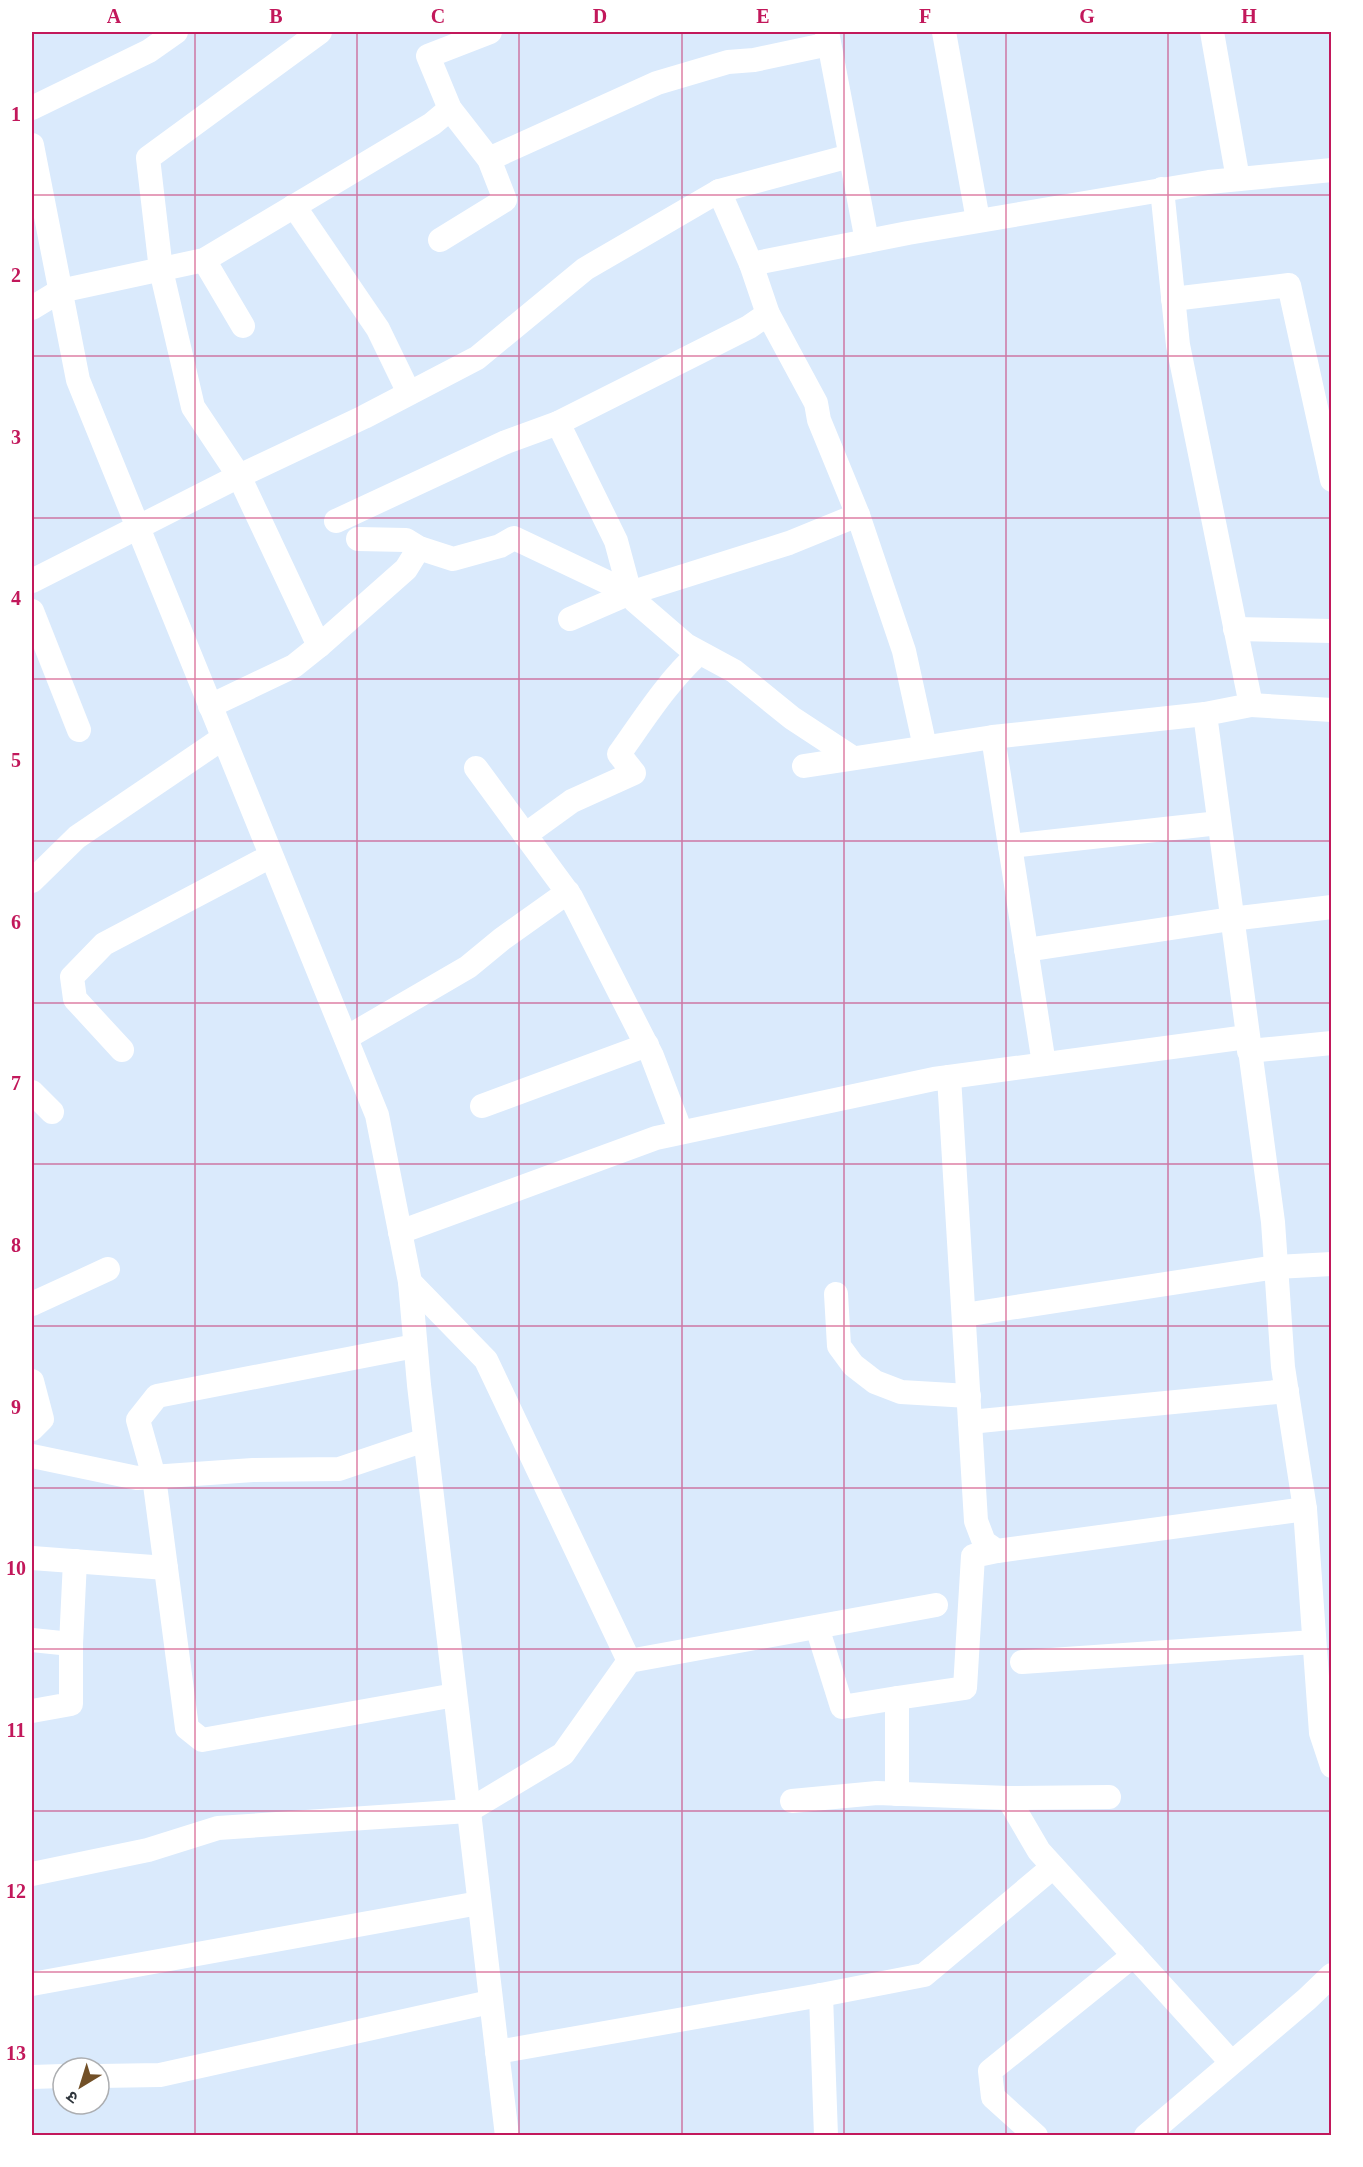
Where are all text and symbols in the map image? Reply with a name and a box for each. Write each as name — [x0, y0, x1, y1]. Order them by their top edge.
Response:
text: A — [107, 5, 122, 27]
text: B — [269, 5, 283, 27]
text: C — [431, 5, 445, 27]
text: D — [593, 5, 607, 27]
text: E — [756, 5, 770, 27]
text: F — [919, 5, 931, 27]
text: G — [1079, 5, 1095, 27]
text: H — [1241, 5, 1257, 27]
text: 1 — [11, 103, 21, 125]
text: 2 — [11, 264, 21, 286]
text: 3 — [11, 426, 21, 448]
text: 4 — [11, 587, 21, 609]
text: 5 — [11, 749, 21, 771]
text: 6 — [11, 911, 21, 933]
text: 7 — [11, 1072, 21, 1094]
text: 8 — [11, 1234, 21, 1256]
text: 9 — [11, 1396, 21, 1418]
text: 10 — [6, 1557, 26, 1579]
text: 11 — [7, 1719, 25, 1741]
text: 12 — [6, 1880, 26, 1902]
text: 13 — [6, 2042, 26, 2064]
north arrow — [51, 2056, 111, 2116]
text: उ — [63, 2087, 81, 2107]

